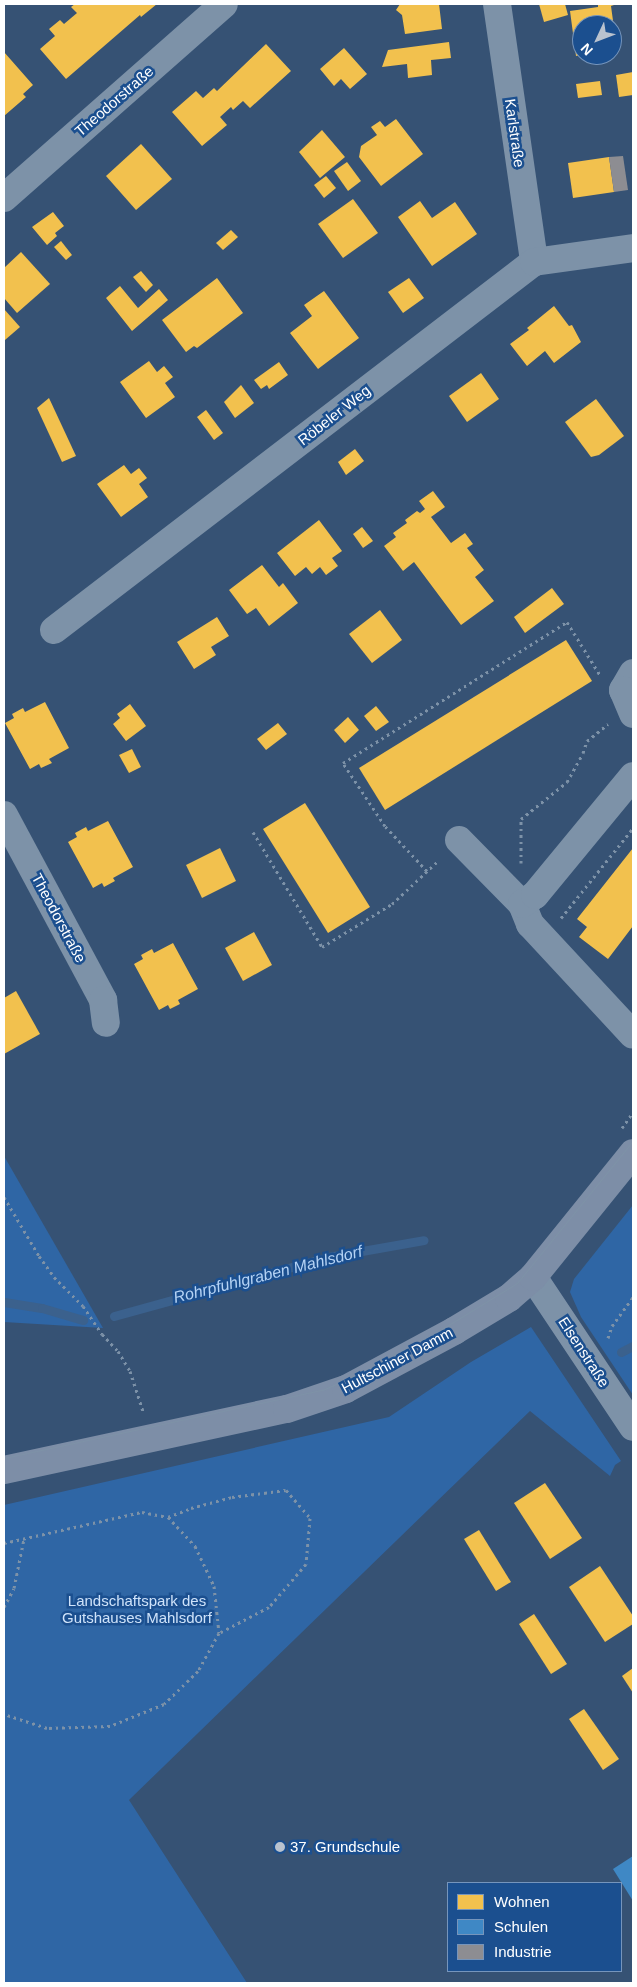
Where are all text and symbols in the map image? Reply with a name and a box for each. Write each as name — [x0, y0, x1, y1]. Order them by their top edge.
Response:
north arrow — [572, 15, 622, 65]
text: N — [577, 40, 596, 59]
street label: Theodorstraße — [71, 62, 157, 140]
street label: Karlstraße — [501, 97, 529, 169]
street label: Röbeler Weg — [294, 381, 374, 449]
street label: Theodorstraße — [28, 870, 90, 966]
water label: Rohrpfuhlgraben Mahlsdorf — [172, 1242, 364, 1308]
street label: Elsenstraße — [555, 1314, 613, 1390]
street label: Hultschiner Damm — [338, 1323, 456, 1397]
park label: Landschaftspark des Gutshauses Mahlsdorf — [62, 1591, 212, 1626]
place label: 37. Grundschule — [290, 1838, 400, 1856]
marker: 37. Grundschule — [274, 1841, 286, 1853]
legend — [447, 1882, 622, 1972]
text: Wohnen — [494, 1893, 550, 1910]
text: Schulen — [494, 1918, 548, 1935]
text: Industrie — [494, 1943, 552, 1960]

